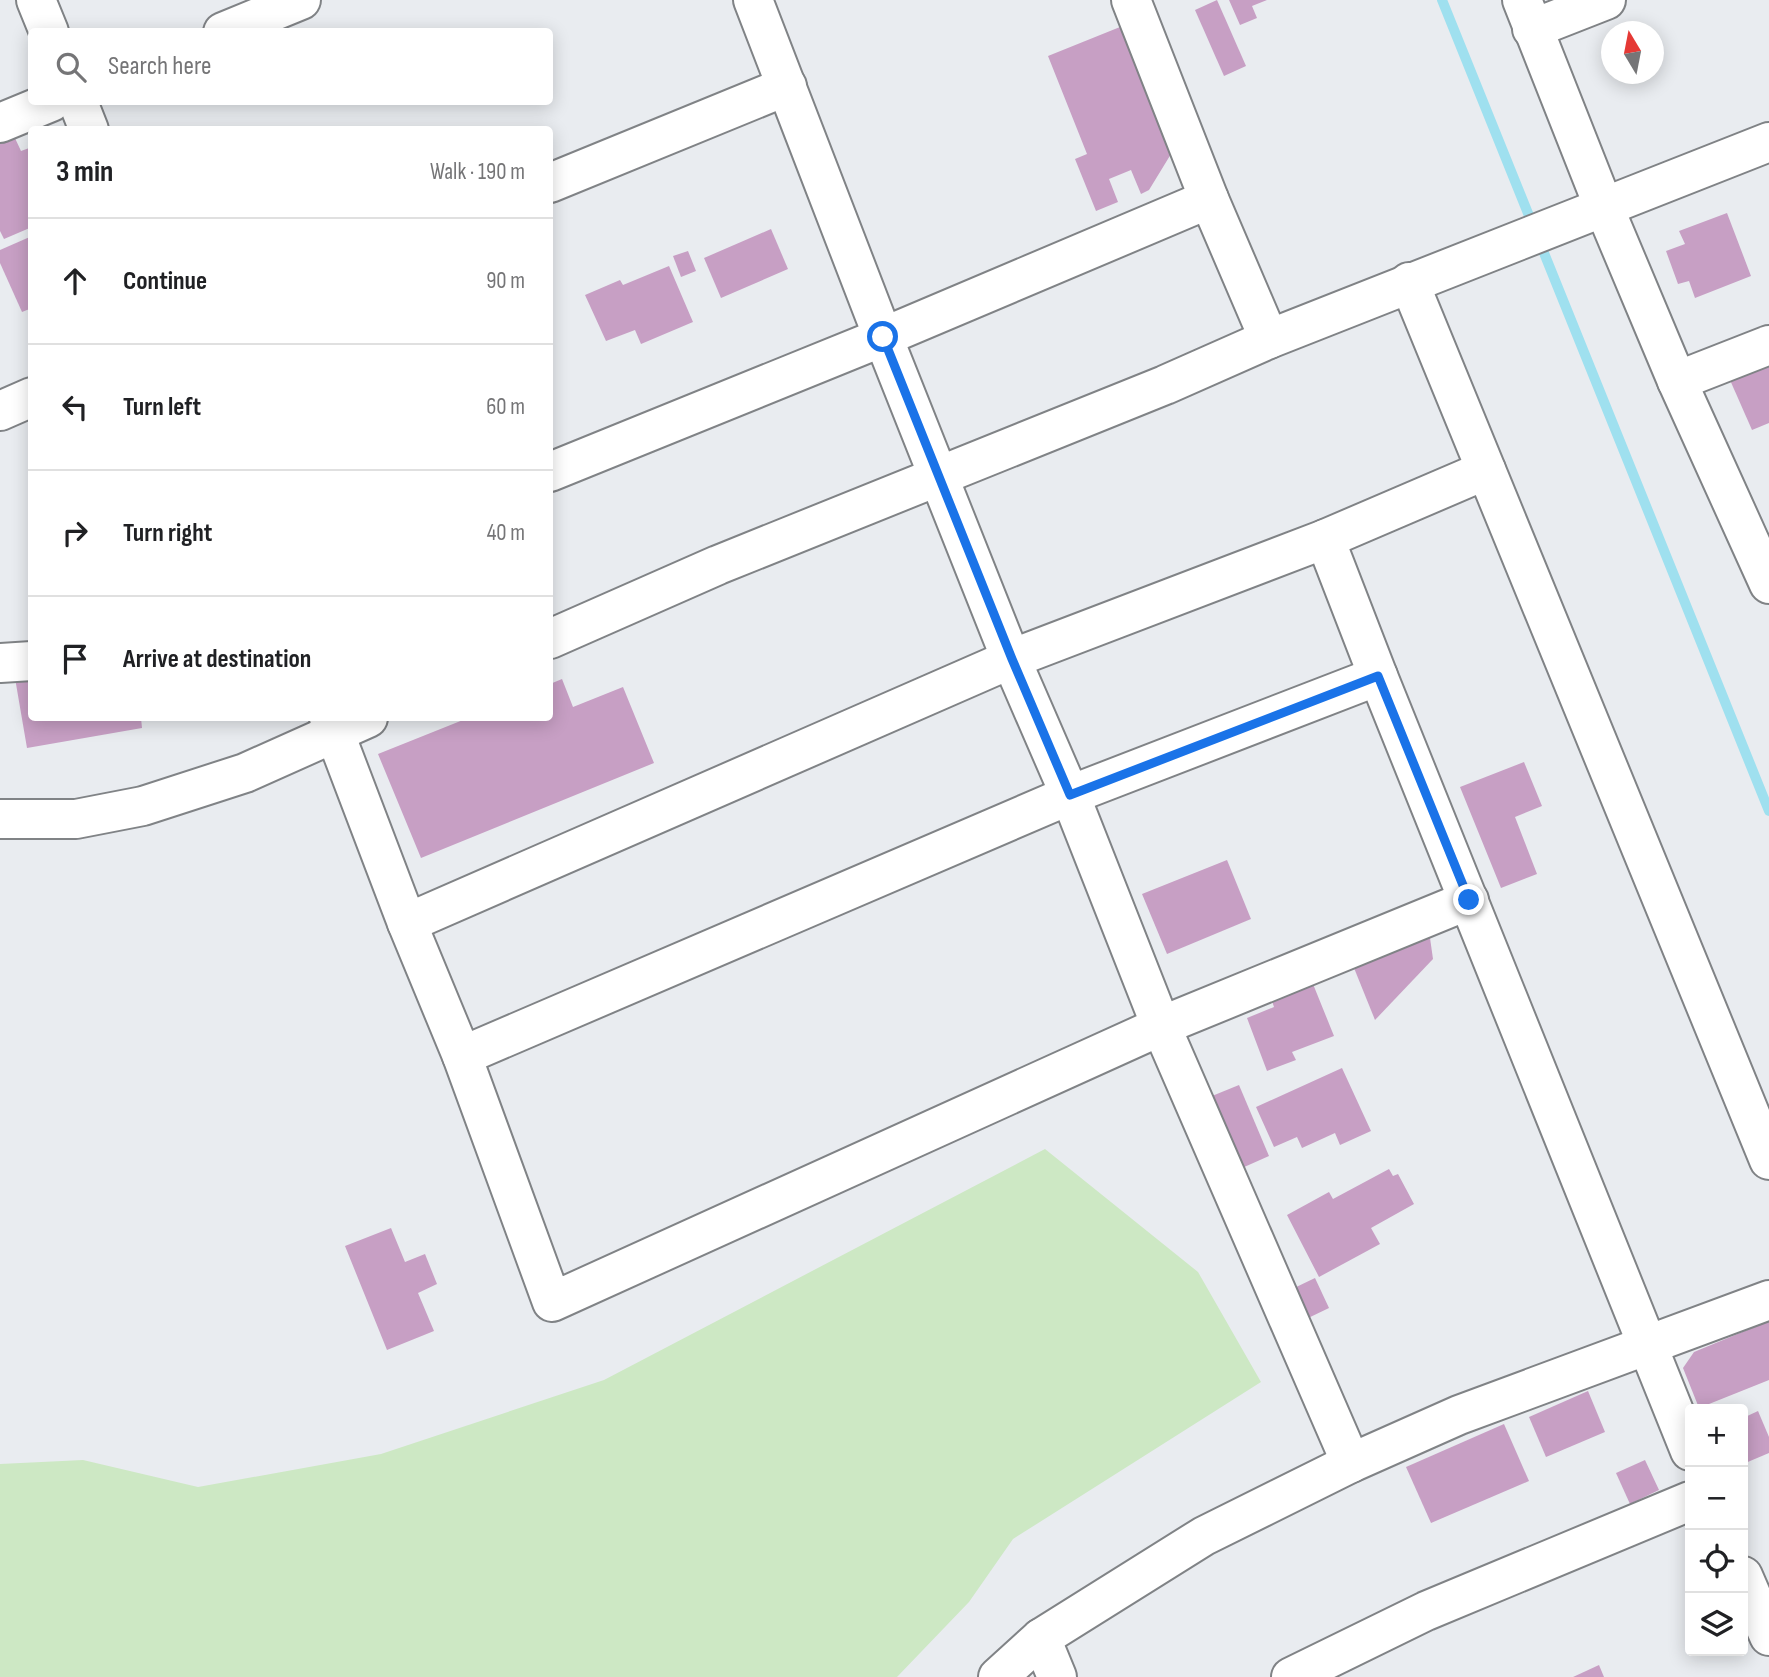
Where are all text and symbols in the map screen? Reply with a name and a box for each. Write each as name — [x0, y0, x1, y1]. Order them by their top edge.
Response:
north arrow — [1601, 21, 1664, 84]
search box — [28, 28, 553, 105]
icon: search — [52, 48, 90, 86]
text: Search here — [108, 51, 211, 82]
text: 3 min — [56, 154, 113, 190]
text: Walk · 190 m — [430, 158, 525, 186]
icon: ahead — [56, 262, 94, 300]
text: Continue — [123, 266, 207, 297]
text: 90 m — [486, 267, 525, 295]
route start — [867, 321, 898, 352]
icon: left — [56, 388, 94, 426]
text: Turn left — [123, 392, 201, 423]
text: 60 m — [486, 393, 525, 421]
icon: right — [56, 514, 94, 552]
text: Turn right — [123, 518, 212, 549]
text: 40 m — [487, 519, 525, 547]
icon: arrive — [56, 640, 94, 678]
text: Arrive at destination — [123, 644, 311, 675]
route end — [1453, 884, 1484, 915]
map controls — [1685, 1404, 1748, 1656]
button: + — [1685, 1404, 1748, 1467]
button: − — [1685, 1467, 1748, 1530]
button: locate — [1685, 1530, 1748, 1593]
button: layers — [1685, 1593, 1748, 1656]

